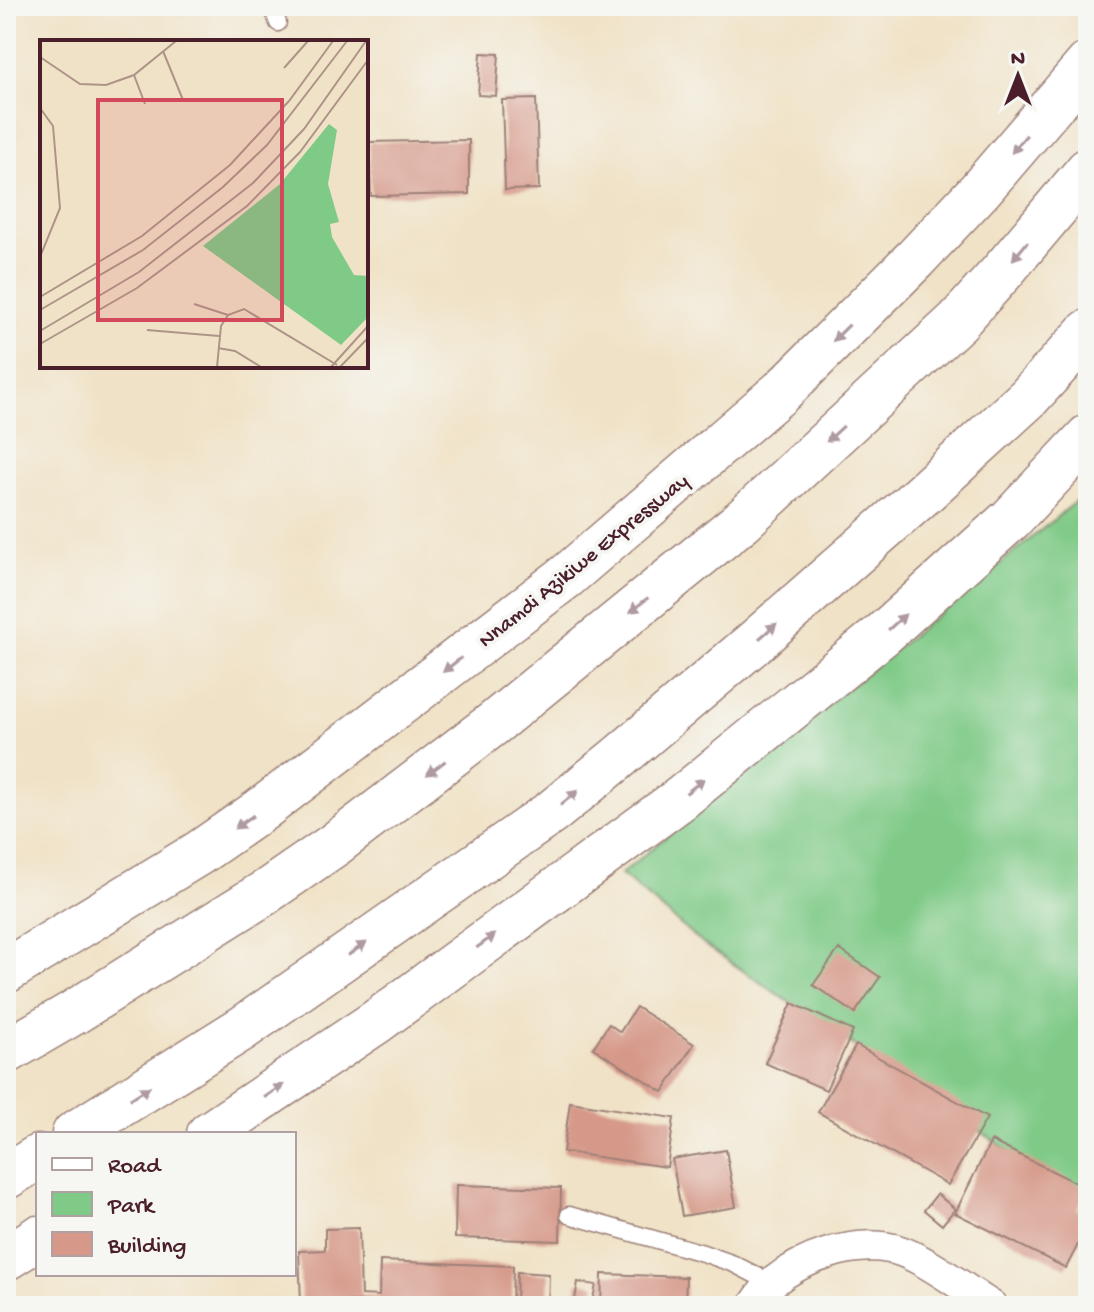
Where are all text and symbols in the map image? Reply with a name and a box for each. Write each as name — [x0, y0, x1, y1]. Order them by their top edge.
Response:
north arrow — [978, 36, 1058, 116]
inset map — [40, 40, 368, 368]
text: N — [1011, 47, 1025, 73]
one-way arrow — [1011, 134, 1028, 154]
one-way arrow — [1012, 241, 1029, 261]
one-way arrow — [832, 323, 851, 342]
one-way arrow — [826, 424, 845, 443]
street label: Nnamdi Azikiwe Expressway — [474, 469, 695, 655]
one-way arrow — [629, 596, 649, 613]
one-way arrow — [886, 614, 906, 631]
one-way arrow — [757, 623, 777, 640]
one-way arrow — [441, 657, 462, 673]
one-way arrow — [426, 759, 447, 775]
one-way arrow — [685, 779, 705, 795]
one-way arrow — [559, 791, 579, 807]
one-way arrow — [233, 814, 255, 829]
one-way arrow — [476, 933, 496, 949]
one-way arrow — [346, 942, 367, 957]
one-way arrow — [263, 1084, 285, 1099]
one-way arrow — [129, 1086, 151, 1100]
legend — [36, 1132, 296, 1276]
text: Road — [108, 1153, 162, 1182]
text: Park — [107, 1193, 156, 1222]
text: Building — [107, 1233, 186, 1262]

